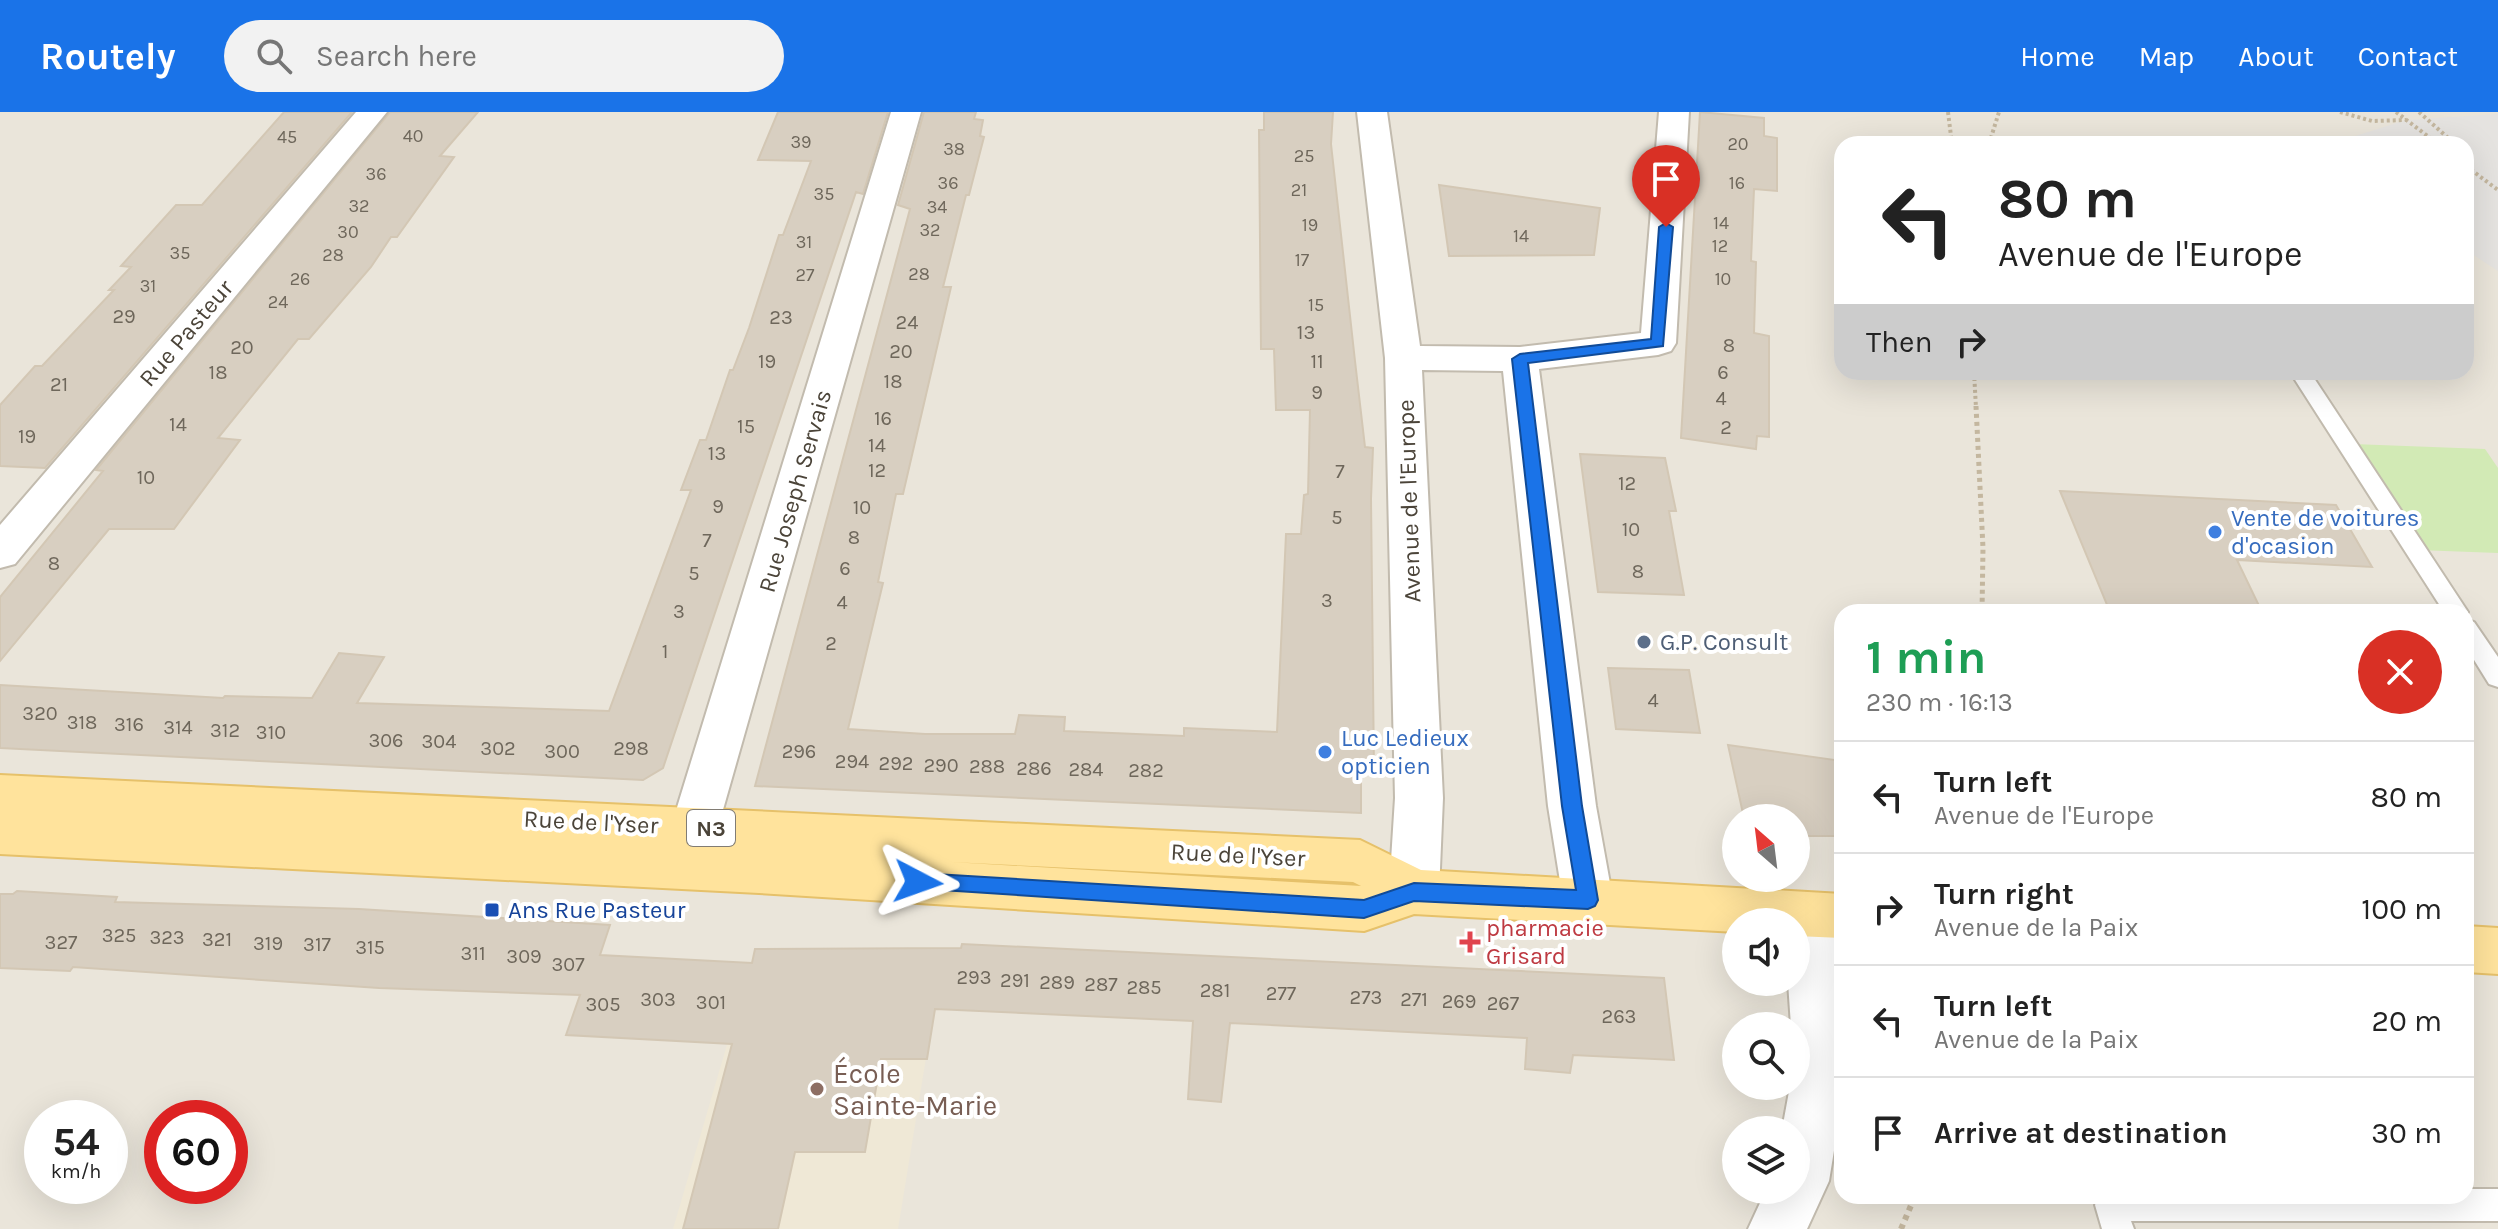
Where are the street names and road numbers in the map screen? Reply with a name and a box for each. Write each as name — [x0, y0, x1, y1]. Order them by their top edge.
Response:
street label: Rue Pasteur — [133, 274, 239, 392]
street label: Rue Joseph Servais — [753, 386, 837, 596]
street label: Avenue de l'Europe — [1391, 399, 1427, 603]
street label: Rue de l'Yser — [523, 804, 659, 840]
road number: N3 — [687, 810, 735, 846]
street label: Rue de l'Yser — [1170, 837, 1306, 873]

